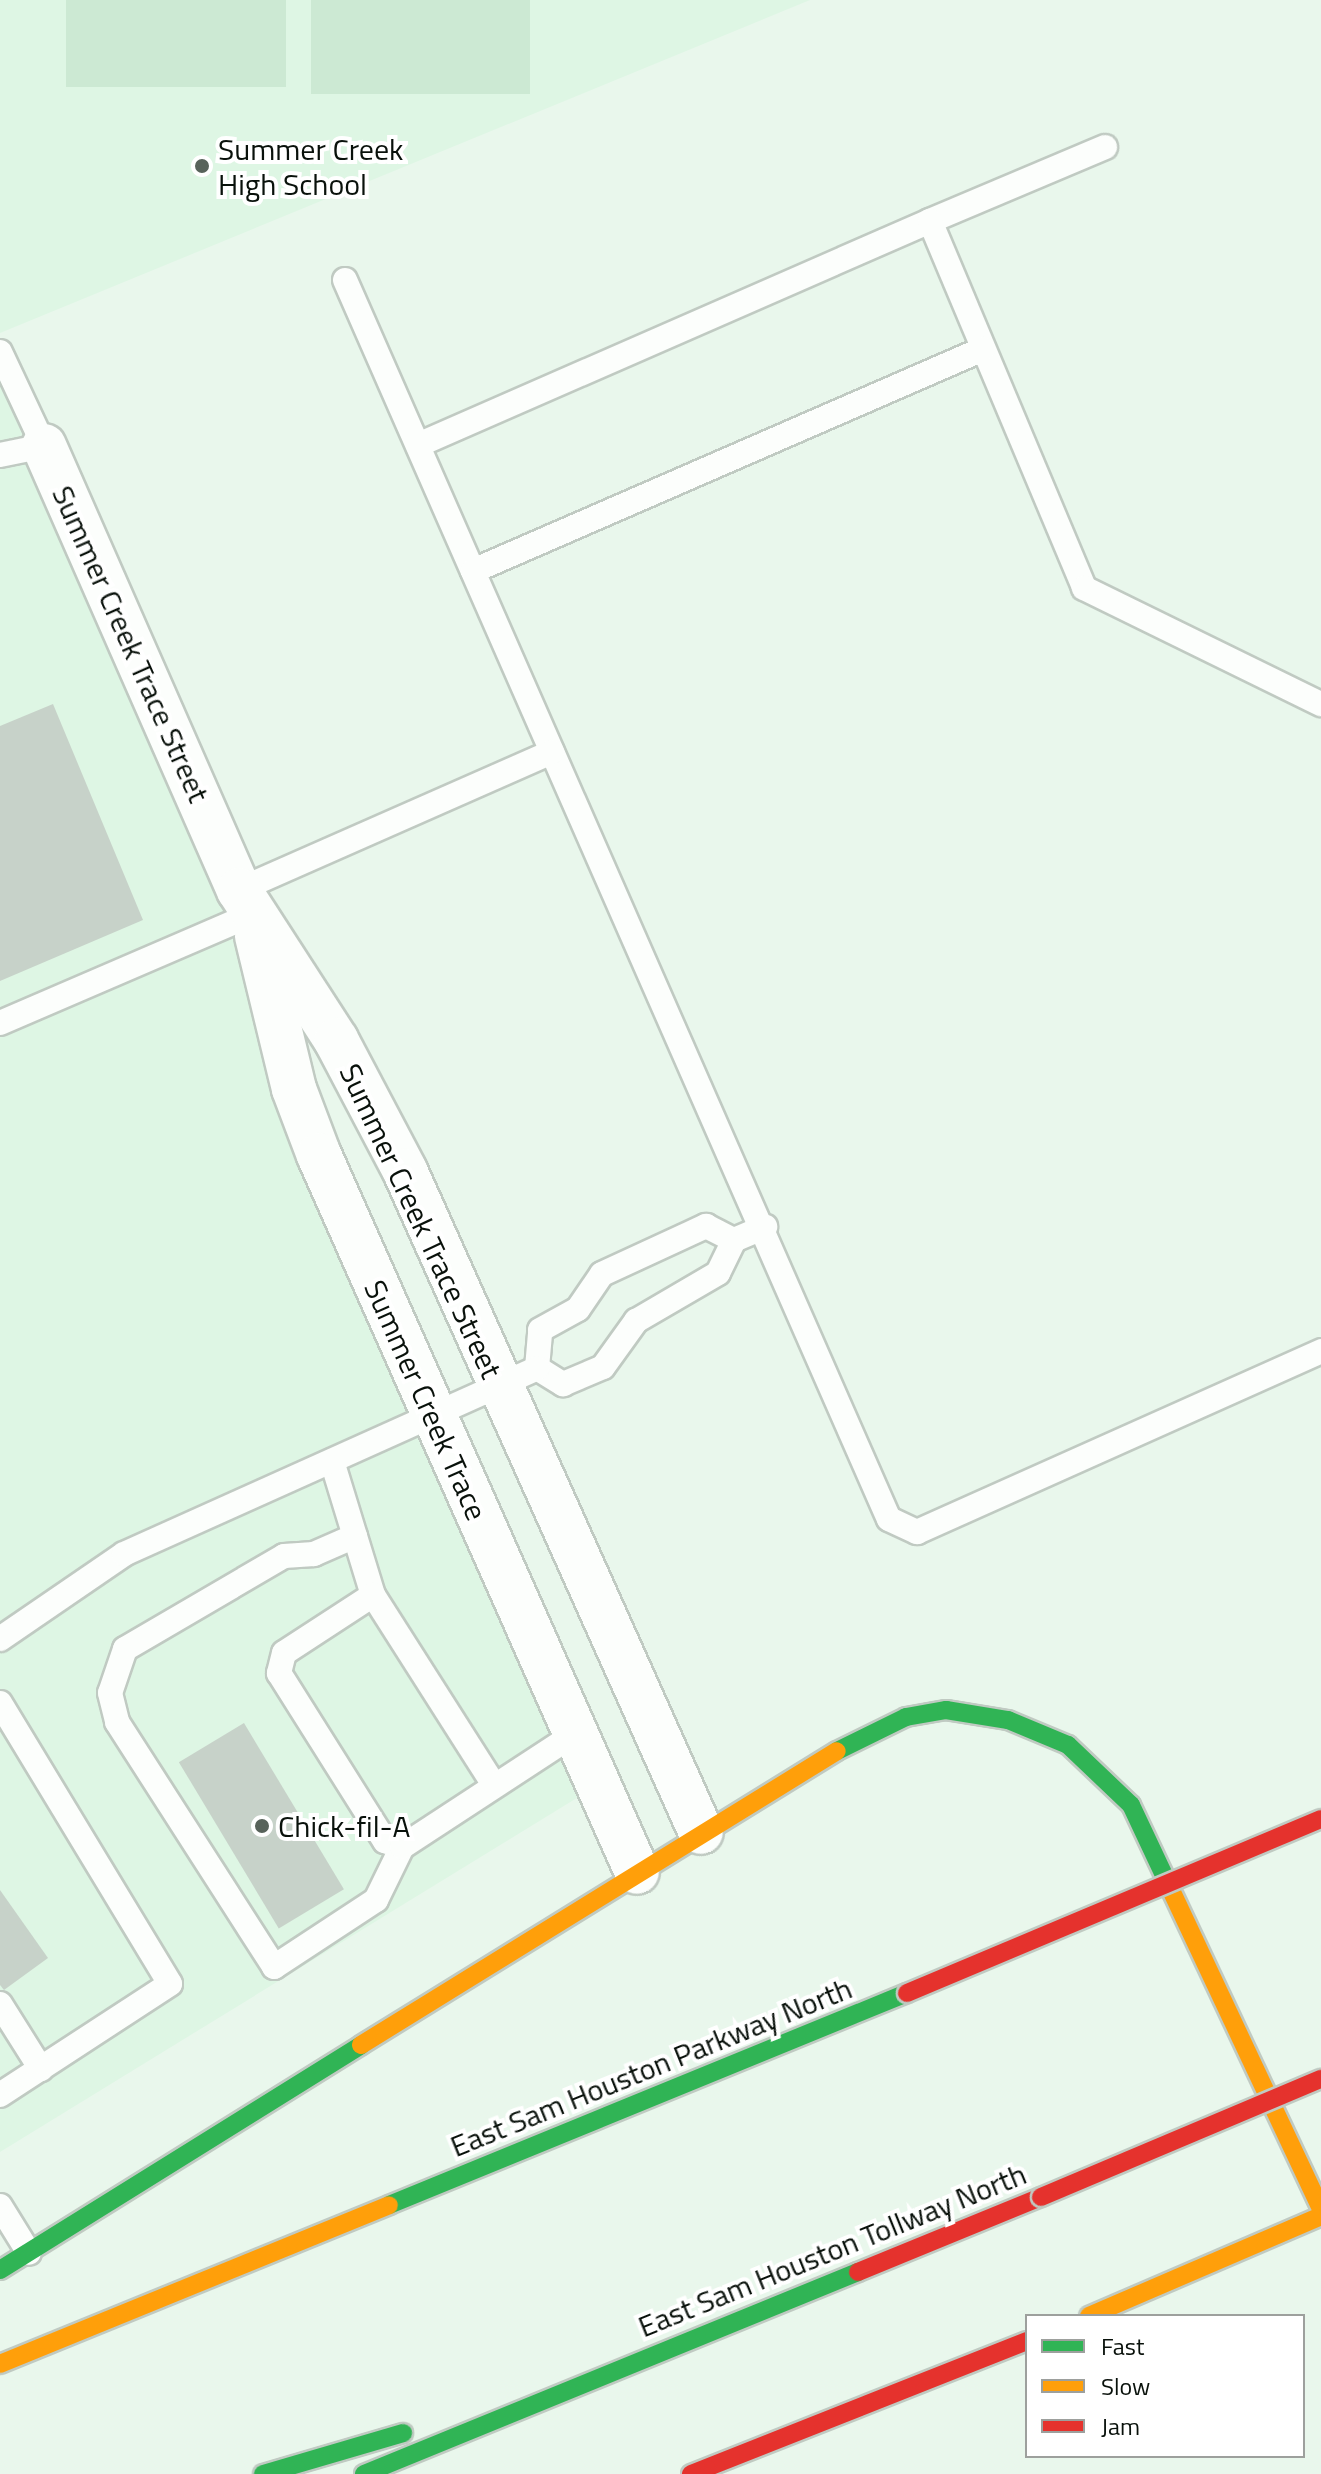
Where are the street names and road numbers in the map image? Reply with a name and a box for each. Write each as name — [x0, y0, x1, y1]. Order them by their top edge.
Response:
street label: Summer Creek Trace Street — [45, 480, 217, 808]
street label: Summer Creek Trace Street — [332, 1058, 510, 1384]
street label: Summer Creek Trace — [357, 1275, 495, 1525]
street label: East Sam Houston Parkway North — [445, 1970, 857, 2164]
street label: East Sam Houston Tollway North — [633, 2156, 1031, 2344]

